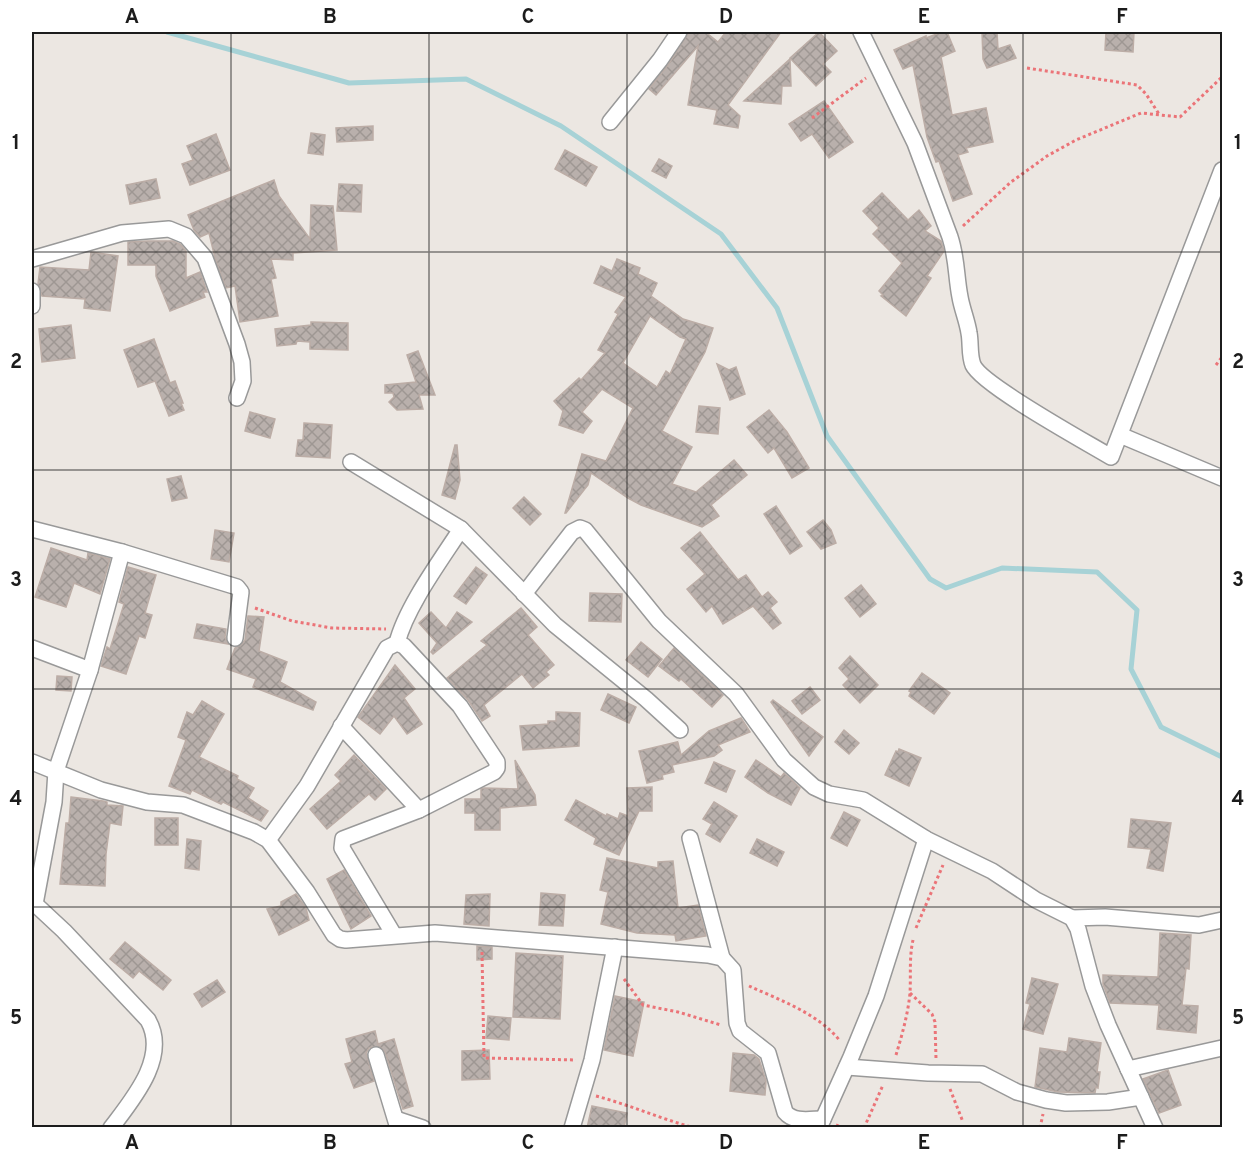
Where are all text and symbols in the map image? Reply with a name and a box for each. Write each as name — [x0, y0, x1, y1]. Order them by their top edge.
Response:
text: A — [125, 5, 139, 31]
text: B — [323, 5, 337, 31]
text: C — [522, 5, 534, 31]
text: D — [719, 5, 733, 31]
text: E — [918, 5, 930, 31]
text: F — [1116, 5, 1128, 31]
text: 1 — [12, 131, 20, 157]
text: 1 — [1234, 131, 1242, 157]
text: 2 — [10, 350, 22, 376]
text: 2 — [1232, 350, 1244, 376]
text: 3 — [10, 568, 22, 594]
text: 3 — [1232, 568, 1244, 594]
text: 4 — [10, 787, 22, 813]
text: 4 — [1232, 787, 1244, 813]
text: 5 — [10, 1006, 22, 1032]
text: 5 — [1232, 1006, 1244, 1032]
text: A — [125, 1131, 139, 1157]
text: B — [323, 1131, 337, 1157]
text: C — [522, 1131, 534, 1157]
text: D — [719, 1131, 733, 1157]
text: E — [918, 1131, 930, 1157]
text: F — [1116, 1131, 1128, 1157]

